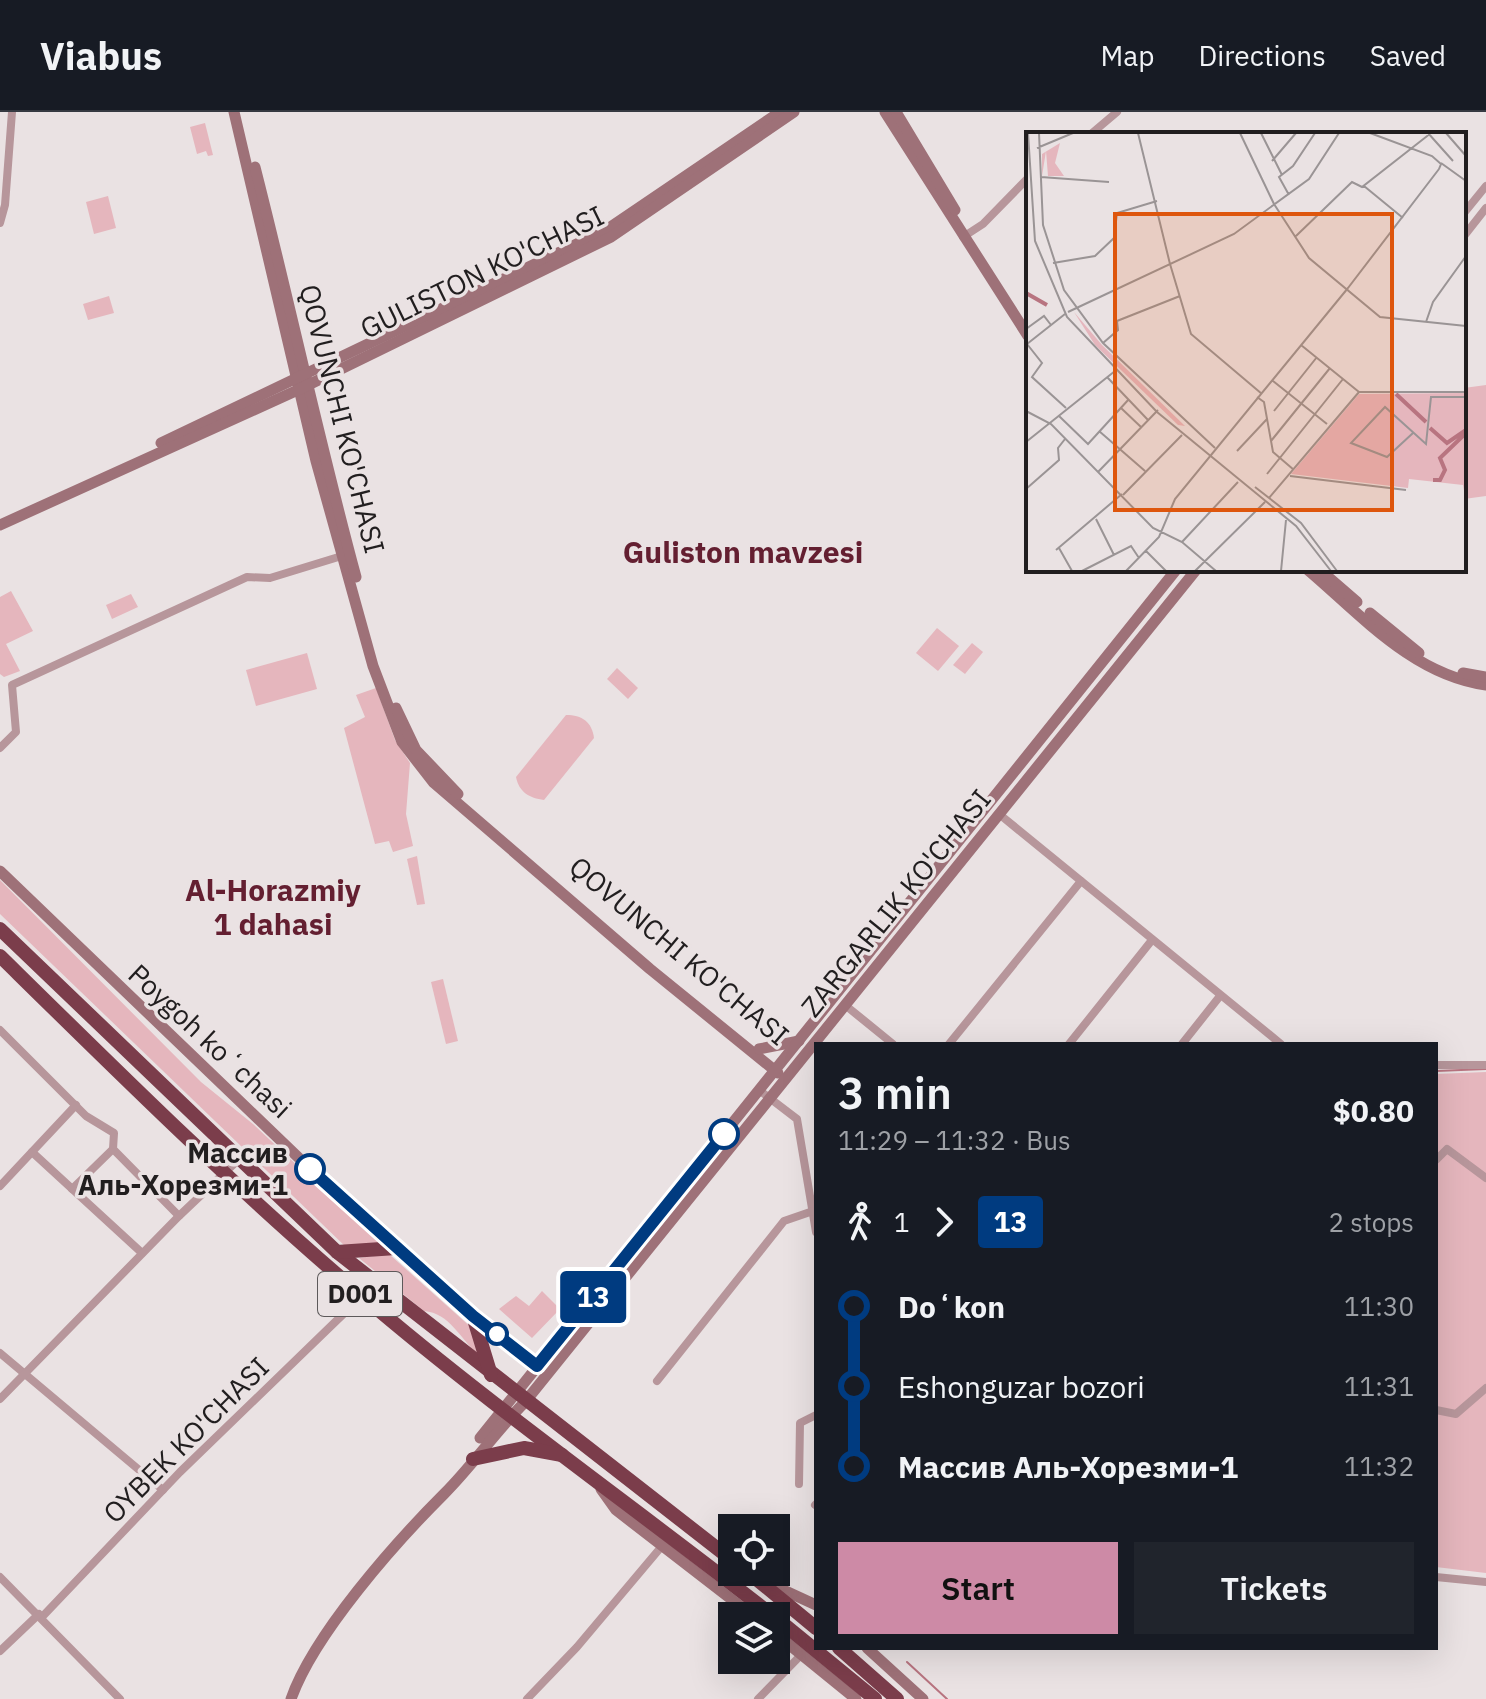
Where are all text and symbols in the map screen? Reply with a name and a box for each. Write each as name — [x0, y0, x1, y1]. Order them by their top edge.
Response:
text: Viabus — [40, 31, 162, 80]
text: Map — [1100, 37, 1154, 74]
text: Directions — [1198, 37, 1326, 74]
text: Saved — [1370, 37, 1446, 74]
inset map — [1026, 132, 1466, 572]
street label: GULISTON KO'CHASI — [354, 196, 610, 347]
street label: QOVUNCHI KO'CHASI — [291, 281, 394, 557]
district label: Guliston mavzesi — [623, 532, 863, 571]
street label: ZARGARLIK KO'CHASI — [792, 781, 999, 1024]
street label: QOVUNCHI KO'CHASI — [562, 848, 797, 1053]
district label: Al-Horazmiy 1 dahasi — [185, 870, 361, 943]
street label: Poygoh koʻchasi — [121, 955, 300, 1126]
text: 3 min — [838, 1064, 952, 1121]
text: $0.80 — [1333, 1091, 1414, 1130]
unlabelled marker — [709, 1119, 739, 1149]
text: 11:29 – 11:32 · Bus — [838, 1123, 1071, 1157]
place label: Массив Аль-Хорезми-1 — [78, 1134, 288, 1203]
marker: Массив Аль-Хорезми-1 — [295, 1154, 325, 1184]
icon: walk — [838, 1200, 882, 1244]
icon: forward — [922, 1200, 966, 1244]
text: 13 — [994, 1203, 1027, 1240]
text: 1 — [894, 1205, 910, 1239]
text: 2 stops — [1328, 1205, 1414, 1239]
line badge: 13 — [557, 1271, 629, 1323]
road number: D001 — [318, 1272, 402, 1316]
text: 13 — [576, 1278, 610, 1315]
text: Doʻkon — [898, 1287, 1005, 1326]
text: 11:30 — [1344, 1289, 1414, 1323]
unlabelled marker — [486, 1323, 508, 1345]
street label: OYBEK KO'CHASI — [95, 1349, 277, 1531]
text: Eshonguzar bozori — [898, 1367, 1145, 1406]
text: 11:31 — [1344, 1369, 1414, 1403]
text: Массив Аль-Хорезми-1 — [898, 1447, 1238, 1486]
text: 11:32 — [1344, 1449, 1414, 1483]
map controls — [718, 1514, 790, 1674]
button: locate — [718, 1514, 790, 1586]
button: Start — [838, 1542, 1118, 1634]
button: Tickets — [1134, 1542, 1414, 1634]
button: layers — [718, 1602, 790, 1674]

